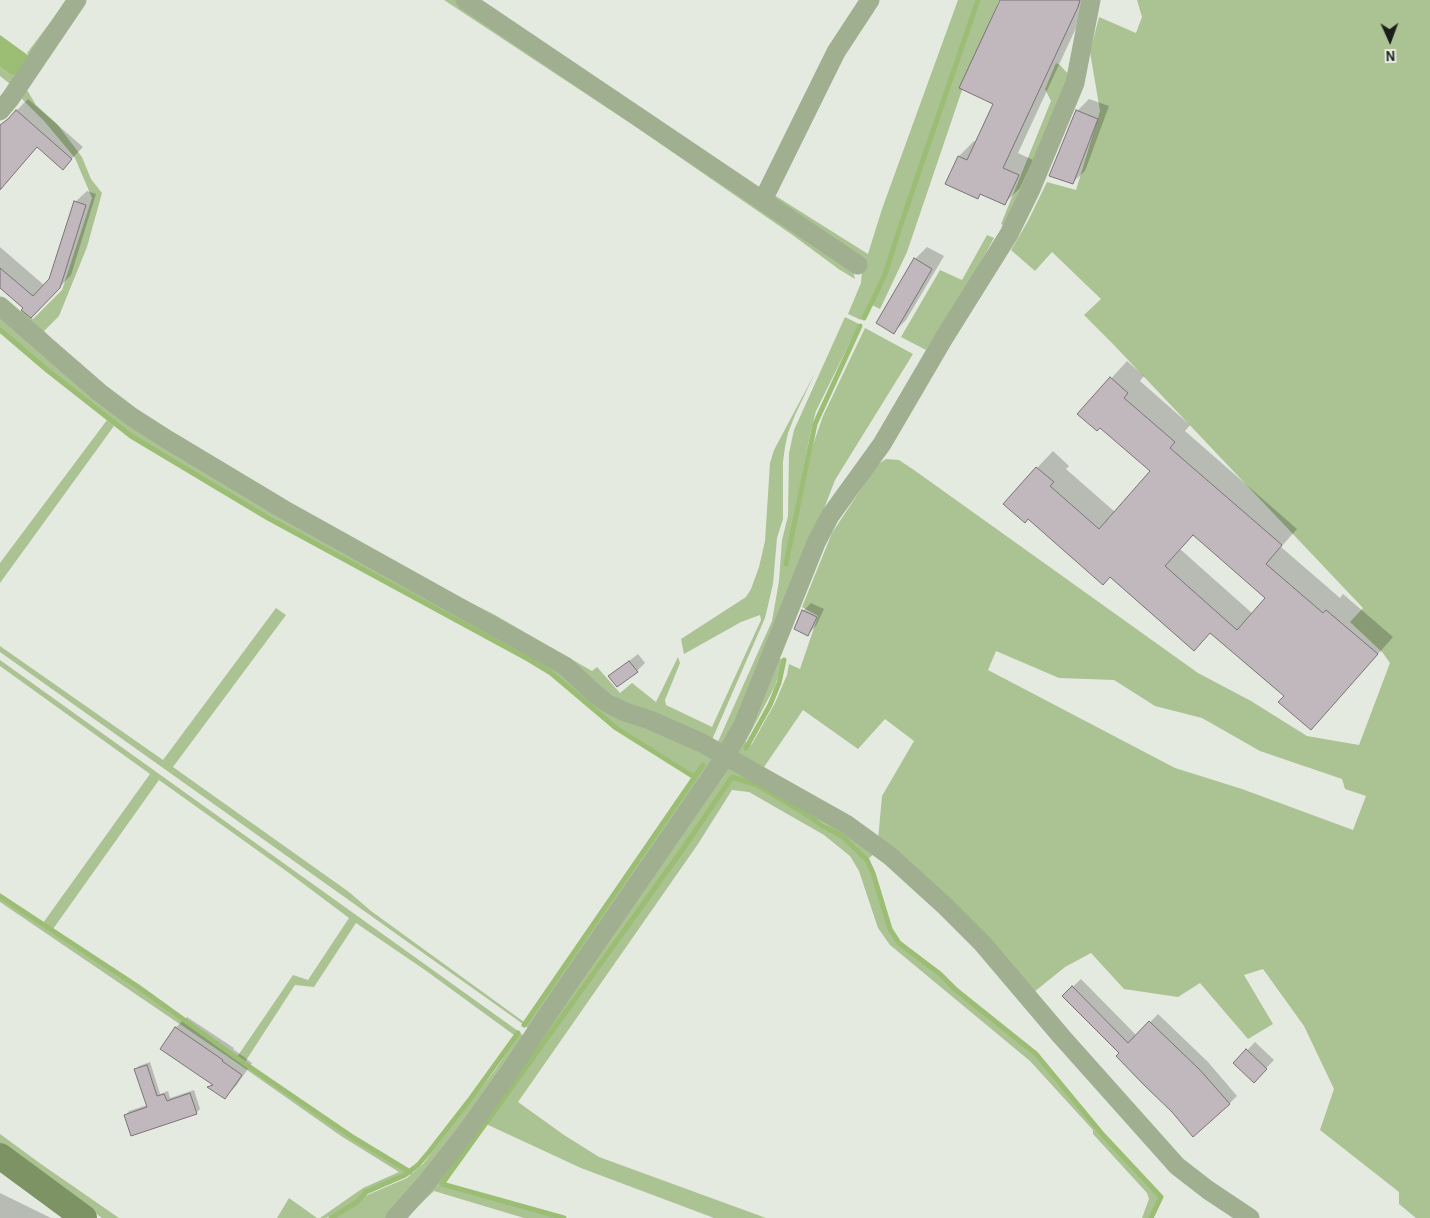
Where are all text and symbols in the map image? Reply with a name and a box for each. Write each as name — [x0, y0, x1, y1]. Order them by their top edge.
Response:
north arrow — [1365, 15, 1415, 65]
text: N — [1385, 48, 1396, 62]

